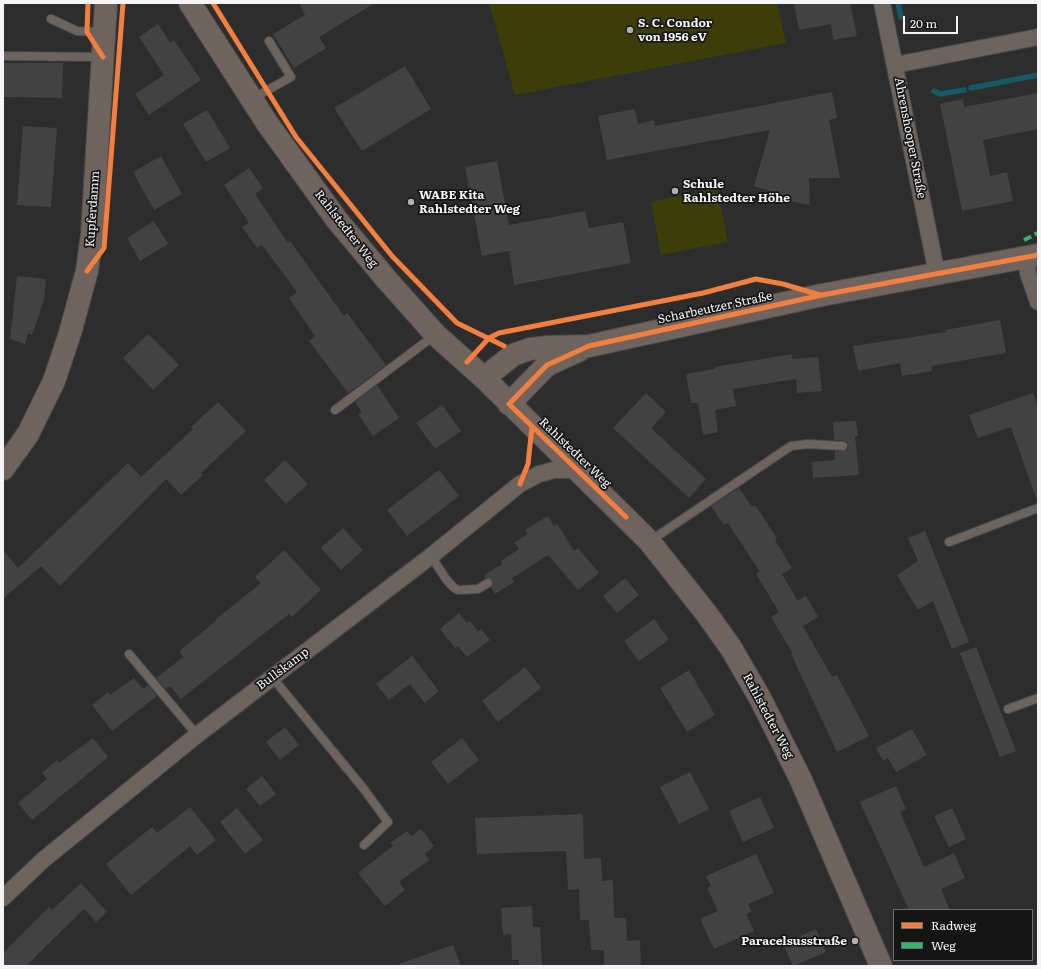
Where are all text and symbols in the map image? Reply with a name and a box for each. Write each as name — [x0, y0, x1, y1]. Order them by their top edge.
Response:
scale bar — [905, 8, 960, 34]
text: 20 m — [910, 14, 937, 32]
place label: S. C. Condor von 1956 eV — [638, 16, 712, 44]
marker: S. C. Condor von 1956 eV — [625, 25, 635, 35]
street label: Ahrenshooper Straße — [891, 76, 929, 200]
street label: Kupferdamm — [83, 170, 103, 248]
place label: Schule Rahlstedter Höhe — [683, 177, 790, 205]
marker: Schule Rahlstedter Höhe — [670, 186, 680, 196]
street label: Rahlstedter Weg — [311, 187, 381, 271]
place label: WABE Kita Rahlstedter Weg — [419, 188, 520, 216]
marker: WABE Kita Rahlstedter Weg — [406, 197, 416, 207]
street label: Scharbeutzer Straße — [657, 289, 773, 327]
street label: Rahlstedter Weg — [536, 415, 614, 491]
street label: Bullskamp — [254, 645, 312, 693]
street label: Rahlstedter Weg — [739, 671, 797, 761]
legend — [893, 909, 1033, 961]
text: Radweg — [931, 916, 976, 934]
place label: Paracelsusstraße — [741, 934, 847, 948]
marker: Paracelsusstraße — [850, 936, 860, 946]
text: Weg — [931, 936, 956, 954]

